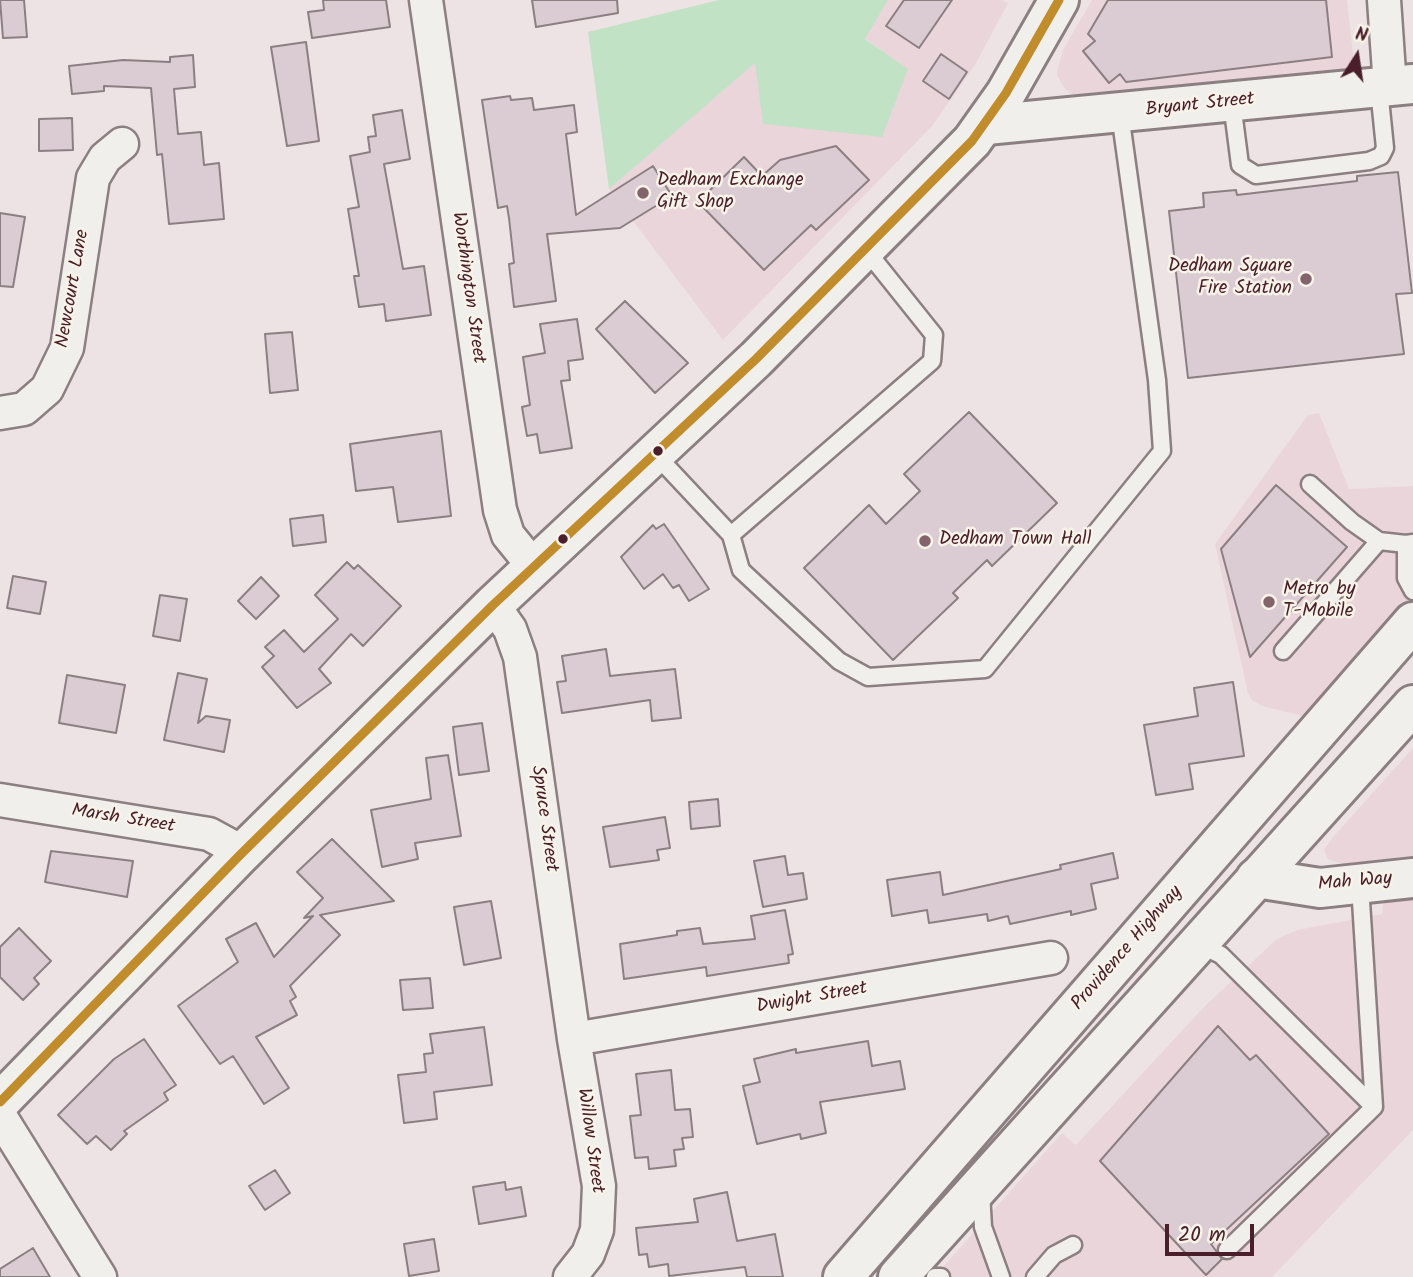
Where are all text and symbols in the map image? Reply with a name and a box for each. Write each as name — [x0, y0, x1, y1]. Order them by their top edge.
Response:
text: N — [1352, 20, 1370, 51]
north arrow — [1322, 21, 1392, 91]
street label: Bryant Street — [1144, 89, 1256, 123]
place label: Dedham Exchange Gift Shop — [657, 171, 804, 215]
marker: Dedham Exchange Gift Shop — [635, 185, 651, 201]
street label: Worthington Street — [445, 211, 489, 365]
street label: Newcourt Lane — [52, 228, 96, 350]
place label: Dedham Square Fire Station — [1168, 257, 1292, 301]
marker: Dedham Square Fire Station — [1298, 271, 1314, 287]
unlabelled marker — [651, 444, 665, 458]
place label: Dedham Town Hall — [939, 530, 1091, 552]
unlabelled marker — [556, 532, 570, 546]
marker: Dedham Town Hall — [917, 533, 933, 549]
place label: Metro by T-Mobile — [1283, 580, 1355, 624]
marker: Metro by T-Mobile — [1261, 594, 1277, 610]
street label: Spruce Street — [524, 764, 562, 874]
street label: Marsh Street — [70, 801, 176, 839]
street label: Mah Way — [1317, 868, 1393, 898]
street label: Providence Highway — [1068, 882, 1188, 1016]
street label: Dwight Street — [755, 978, 869, 1020]
street label: Willow Street — [570, 1087, 608, 1195]
scale bar — [1168, 1210, 1257, 1254]
text: 20 m — [1178, 1219, 1226, 1252]

